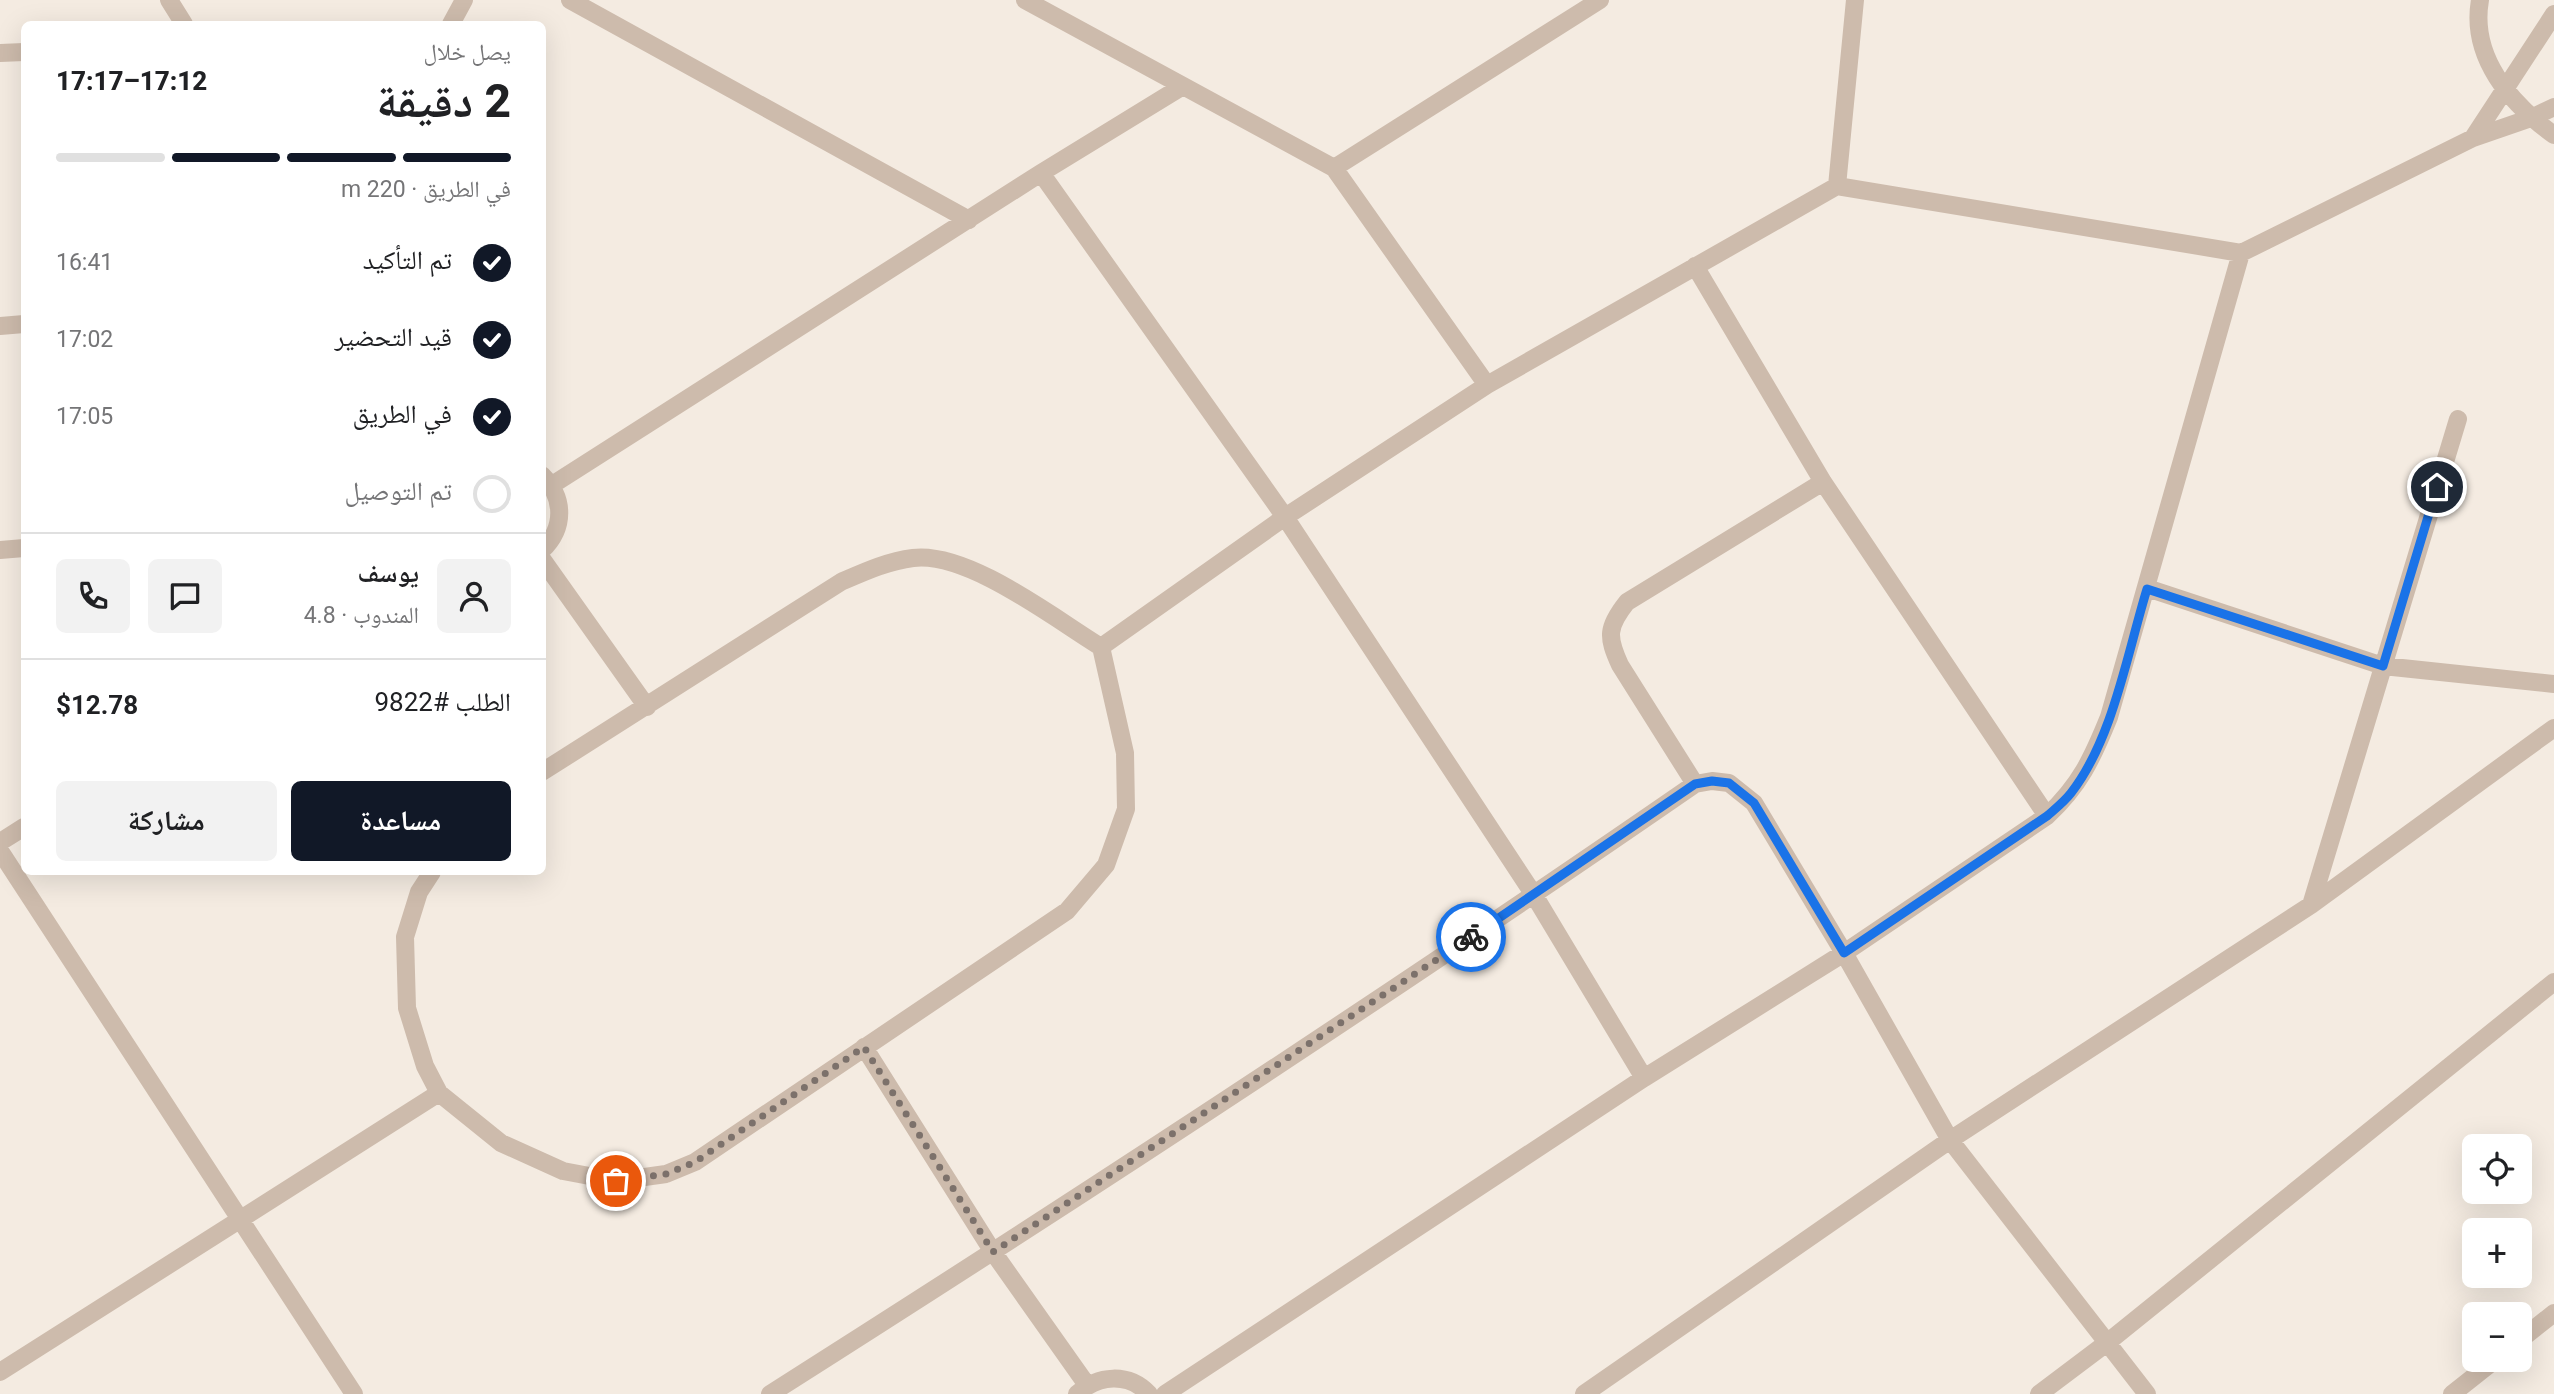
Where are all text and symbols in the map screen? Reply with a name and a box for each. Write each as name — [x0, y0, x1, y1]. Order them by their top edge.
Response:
text: يصل خلال — [424, 39, 511, 66]
text: 17:12–17:17 — [56, 66, 207, 96]
text: 2 دقيقة — [376, 74, 511, 128]
text: في الطريق · 220 m — [341, 176, 511, 203]
icon: check — [473, 244, 511, 282]
text: تم التأكيد — [363, 245, 452, 275]
text: 16:41 — [56, 249, 113, 276]
icon: check — [473, 321, 511, 359]
text: قيد التحضير — [334, 322, 452, 352]
text: 17:02 — [56, 326, 113, 353]
icon: check — [473, 398, 511, 436]
text: في الطريق — [353, 399, 452, 429]
text: 17:05 — [56, 403, 113, 430]
pin — [2407, 457, 2467, 517]
icon: home — [2418, 468, 2456, 506]
text: تم التوصيل — [345, 476, 452, 506]
text: يوسف — [358, 558, 419, 588]
button: phone — [56, 559, 130, 633]
button: chat — [148, 559, 222, 633]
button: person — [437, 559, 511, 633]
text: المندوب · 4.8 — [304, 602, 419, 629]
text: الطلب #9822 — [374, 687, 511, 717]
text: $12.78 — [56, 690, 138, 720]
button: مشاركة — [56, 781, 277, 861]
button: مساعدة — [291, 781, 511, 861]
courier — [1436, 902, 1506, 972]
icon: bike — [1452, 918, 1490, 956]
map controls — [2462, 1134, 2532, 1372]
button: locate — [2462, 1134, 2532, 1204]
pin — [586, 1151, 646, 1211]
icon: bag — [597, 1162, 635, 1200]
button: + — [2462, 1218, 2532, 1288]
button: − — [2462, 1302, 2532, 1372]

